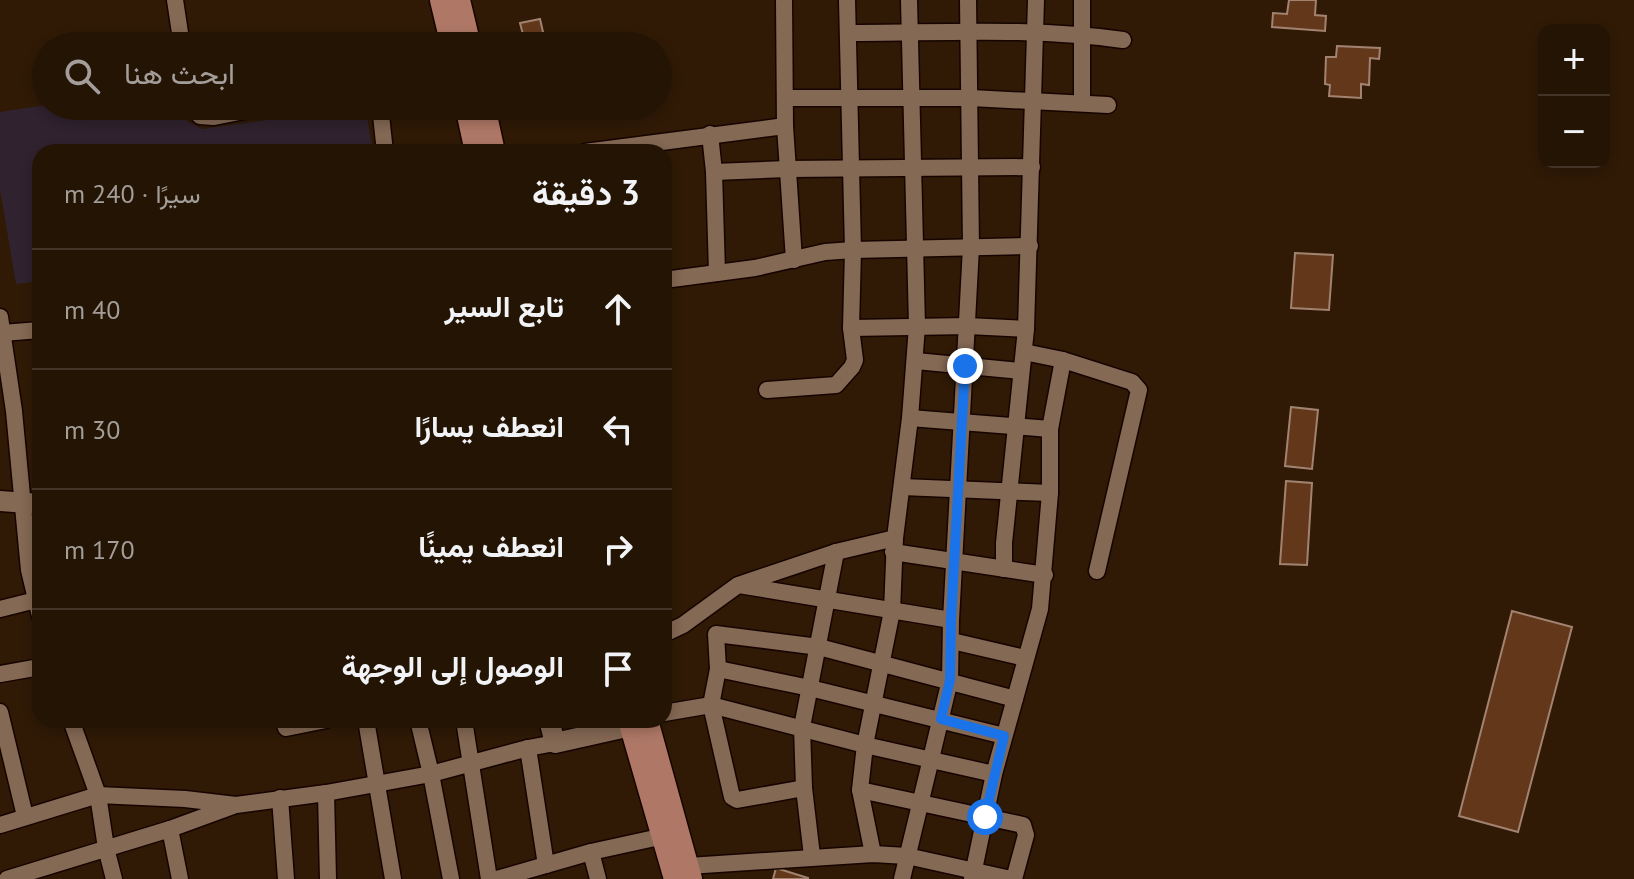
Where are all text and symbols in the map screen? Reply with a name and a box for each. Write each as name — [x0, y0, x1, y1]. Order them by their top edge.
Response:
map controls — [1538, 24, 1610, 168]
button: + — [1538, 24, 1610, 96]
search box — [32, 32, 672, 120]
text: ابحث هنا — [124, 53, 235, 92]
icon: search — [60, 54, 104, 98]
button: − — [1538, 96, 1610, 168]
text: 3 دقيقة — [532, 170, 640, 214]
text: سيرًا · 240 m — [64, 177, 201, 210]
text: تابع السير — [445, 286, 564, 325]
icon: ahead — [596, 287, 640, 331]
text: 40 m — [64, 293, 120, 326]
route end — [947, 348, 983, 384]
text: انعطف يسارًا — [414, 406, 564, 445]
icon: left — [596, 407, 640, 451]
text: 30 m — [64, 413, 120, 446]
text: انعطف يمينًا — [418, 526, 564, 565]
icon: right — [596, 527, 640, 571]
text: 170 m — [64, 533, 135, 566]
text: الوصول إلى الوجهة — [341, 646, 564, 685]
icon: arrive — [596, 647, 640, 691]
route start — [967, 799, 1003, 835]

